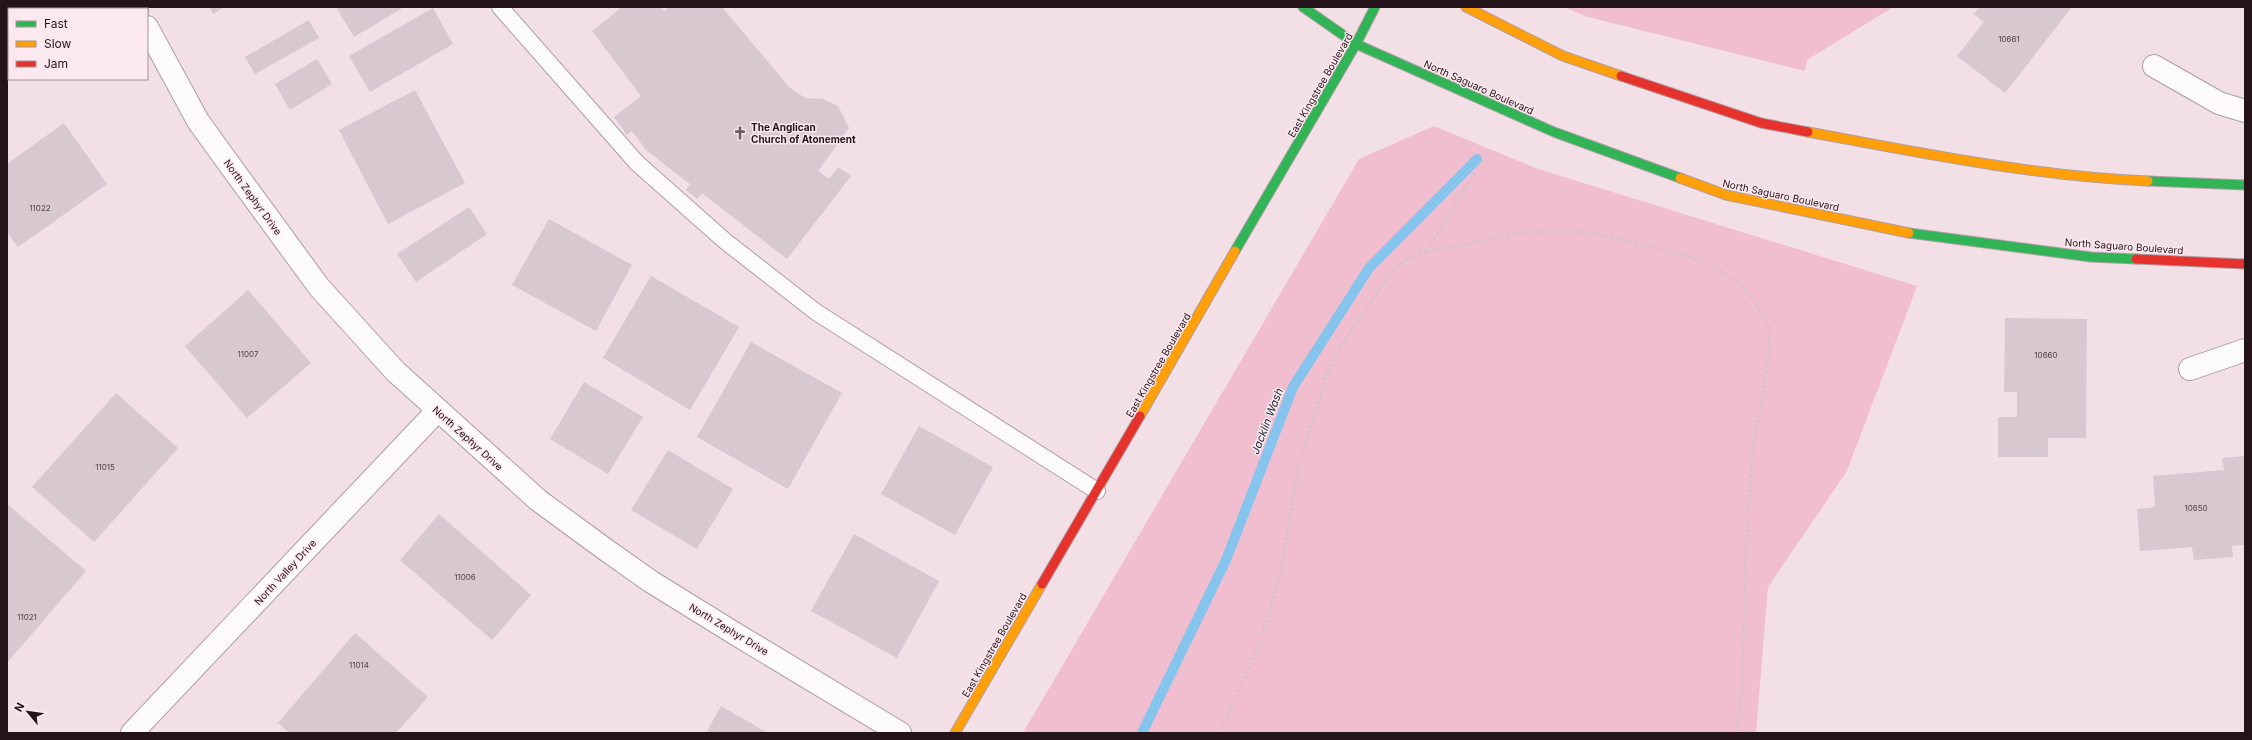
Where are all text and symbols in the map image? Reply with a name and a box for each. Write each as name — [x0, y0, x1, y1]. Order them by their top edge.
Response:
legend — [8, 8, 148, 80]
text: Fast — [44, 16, 68, 31]
street label: East Kingstree Boulevard — [1285, 31, 1355, 139]
house number: 10661 — [1998, 34, 2020, 44]
text: Slow — [44, 36, 72, 51]
text: Jam — [44, 56, 68, 71]
street label: North Saguaro Boulevard — [1422, 57, 1536, 117]
place label: The Anglican Church of Atonement — [751, 121, 856, 145]
church icon: The Anglican Church of Atonement — [732, 125, 748, 141]
street label: North Zephyr Drive — [222, 157, 285, 237]
street label: North Saguaro Boulevard — [1722, 177, 1840, 213]
house number: 11022 — [29, 203, 51, 213]
street label: North Saguaro Boulevard — [2064, 236, 2184, 256]
street label: East Kingstree Boulevard — [1123, 311, 1193, 419]
house number: 11007 — [238, 349, 259, 359]
house number: 10660 — [2034, 350, 2058, 360]
water label: Jacklin Wash — [1248, 386, 1286, 456]
street label: North Zephyr Drive — [430, 403, 506, 473]
house number: 11015 — [95, 462, 115, 472]
house number: 10650 — [2184, 503, 2208, 513]
street label: North Valley Drive — [252, 537, 319, 607]
house number: 11006 — [454, 572, 476, 582]
street label: East Kingstree Boulevard — [959, 591, 1029, 699]
street label: North Zephyr Drive — [687, 601, 771, 658]
house number: 11021 — [17, 612, 37, 622]
house number: 11014 — [349, 660, 369, 670]
north arrow — [8, 692, 48, 732]
text: N — [11, 700, 27, 714]

